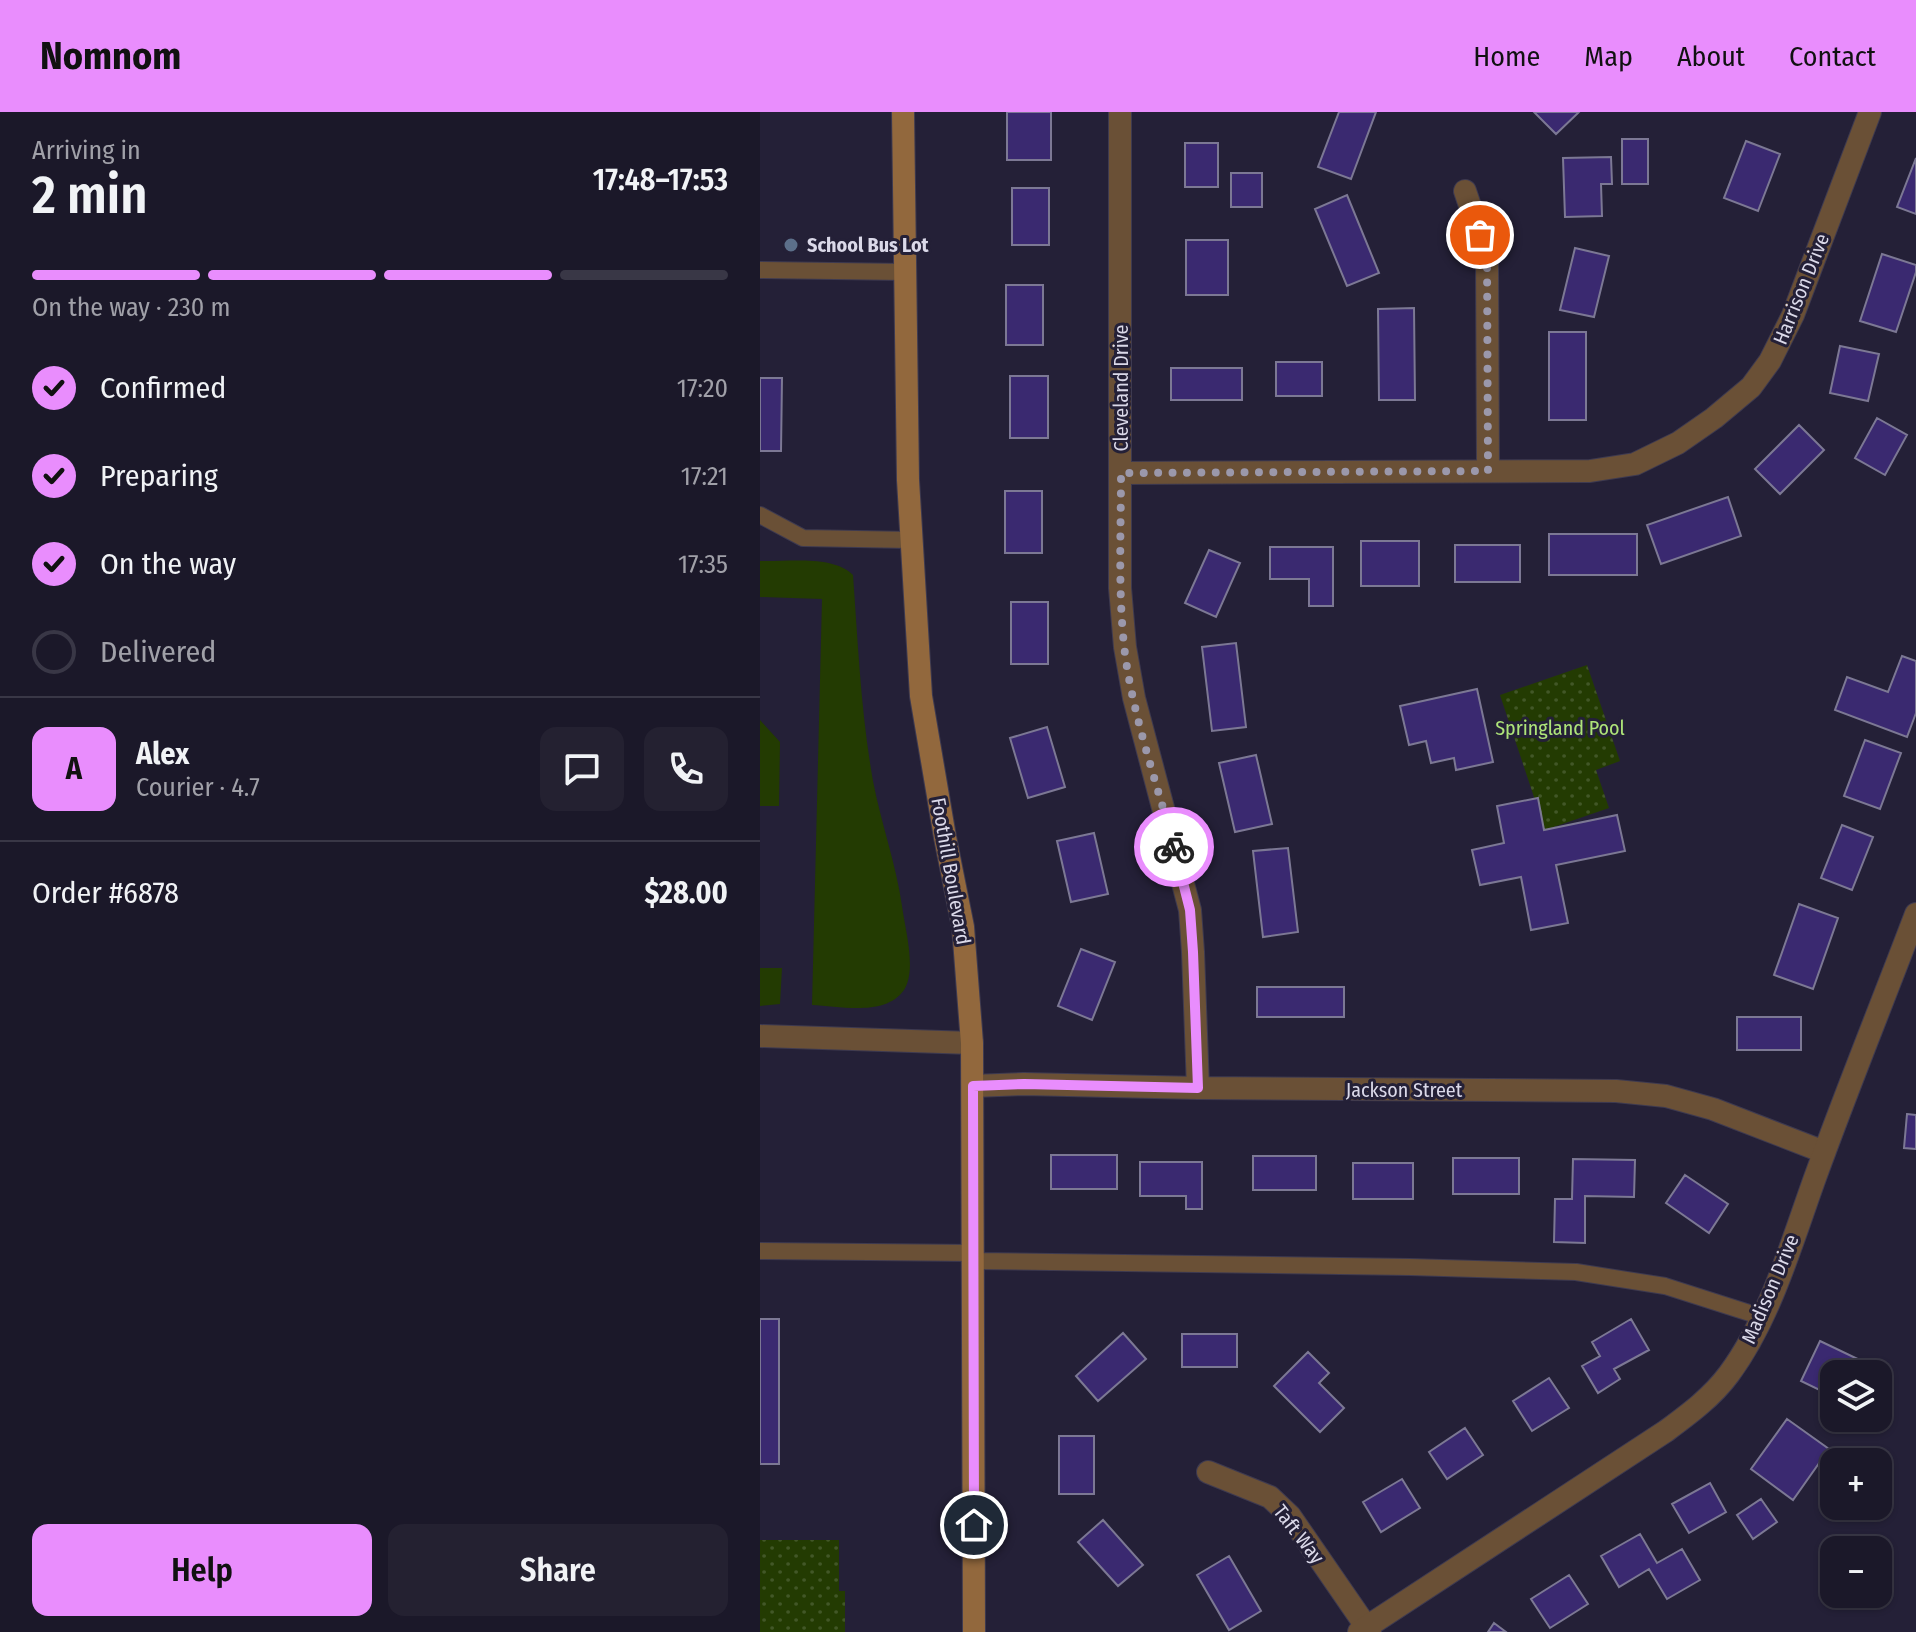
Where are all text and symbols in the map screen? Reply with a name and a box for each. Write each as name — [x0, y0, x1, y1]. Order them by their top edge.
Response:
text: Nomnom — [40, 33, 181, 79]
text: Home — [1473, 40, 1540, 73]
text: Map — [1584, 40, 1633, 73]
text: About — [1677, 40, 1745, 73]
text: Contact — [1789, 40, 1876, 73]
text: Arriving in — [32, 135, 141, 166]
text: 17:48–17:53 — [593, 162, 728, 198]
text: 2 min — [32, 164, 148, 227]
pin — [1446, 201, 1514, 269]
icon: bag — [1458, 213, 1502, 257]
street label: Harrison Drive — [1768, 230, 1834, 348]
place label: School Bus Lot — [807, 233, 930, 257]
marker: School Bus Lot — [782, 236, 800, 254]
text: On the way · 230 m — [32, 292, 230, 323]
street label: Cleveland Drive — [1109, 325, 1133, 451]
icon: check — [32, 366, 76, 410]
text: Confirmed — [100, 370, 226, 406]
text: 17:20 — [677, 373, 728, 404]
icon: check — [32, 454, 76, 498]
text: Preparing — [100, 458, 218, 494]
text: 17:21 — [681, 461, 728, 492]
icon: check — [32, 542, 76, 586]
text: On the way — [100, 546, 236, 582]
text: 17:35 — [678, 549, 728, 580]
text: Delivered — [100, 634, 216, 670]
park label: Springland Pool — [1495, 716, 1625, 740]
button: chat — [540, 727, 624, 811]
button: phone — [644, 727, 728, 811]
text: Alex — [136, 736, 189, 772]
text: A — [66, 751, 82, 787]
text: Courier · 4.7 — [136, 772, 260, 803]
street label: Foothill Boulevard — [926, 796, 976, 946]
courier — [1134, 807, 1214, 887]
icon: bike — [1152, 825, 1196, 869]
text: Order #6878 — [32, 875, 179, 911]
text: $28.00 — [644, 875, 728, 911]
street label: Jackson Street — [1346, 1078, 1463, 1102]
street label: Madison Drive — [1736, 1231, 1804, 1347]
map controls — [1820, 1360, 1892, 1608]
button: layers — [1820, 1360, 1892, 1432]
button: + — [1820, 1448, 1892, 1520]
pin — [940, 1491, 1008, 1559]
street label: Taft Way — [1269, 1500, 1330, 1568]
icon: home — [952, 1503, 996, 1547]
button: Help — [32, 1524, 372, 1616]
button: Share — [388, 1524, 728, 1616]
button: − — [1820, 1536, 1892, 1608]

